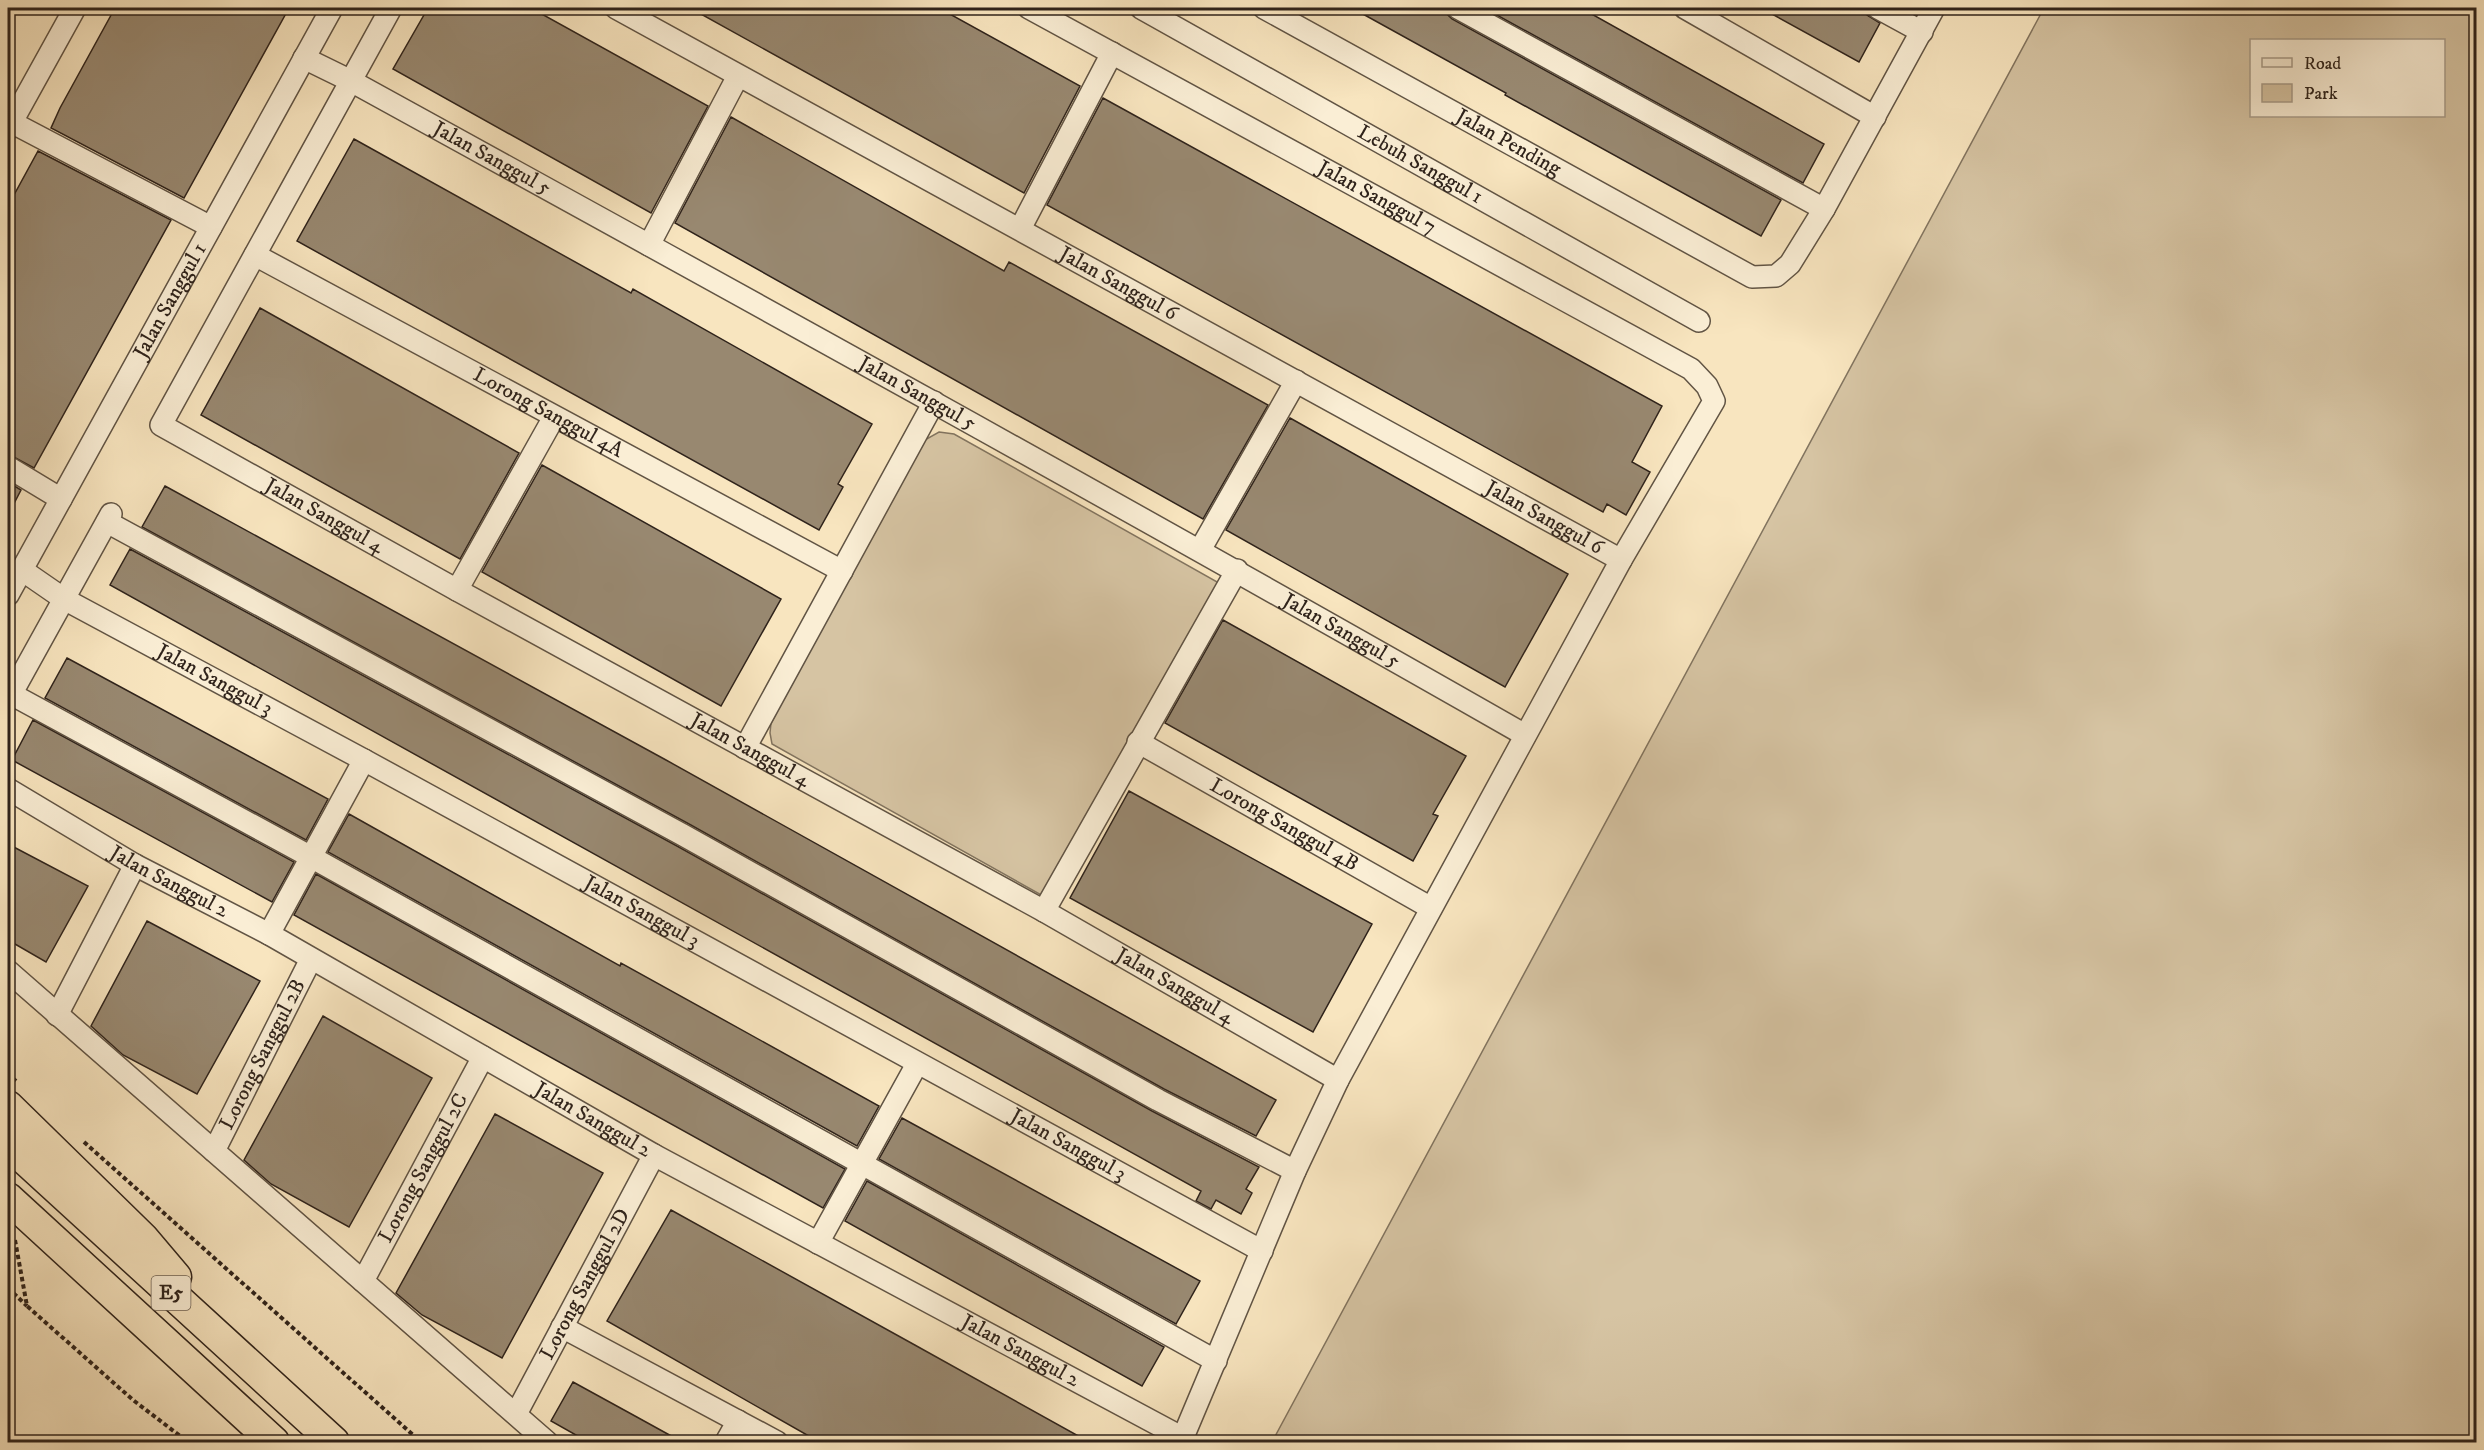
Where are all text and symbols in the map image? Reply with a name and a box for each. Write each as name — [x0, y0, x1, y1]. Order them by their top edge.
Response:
legend — [2250, 39, 2445, 117]
text: Road — [2304, 53, 2341, 75]
text: Park — [2304, 83, 2338, 105]
street label: Jalan Pending — [1449, 102, 1566, 183]
street label: Jalan Sanggul 5 — [427, 115, 555, 201]
street label: Lebuh Sanggul 1 — [1353, 119, 1487, 210]
street label: Jalan Sanggul 7 — [1311, 154, 1440, 240]
street label: Jalan Sanggul 1 — [127, 239, 213, 365]
street label: Jalan Sanggul 6 — [1053, 240, 1183, 327]
street label: Jalan Sanggul 5 — [852, 349, 981, 436]
street label: Lorong Sanggul 4A — [469, 362, 628, 464]
street label: Jalan Sanggul 4 — [258, 471, 389, 560]
street label: Jalan Sanggul 6 — [1479, 474, 1609, 561]
street label: Jalan Sanggul 5 — [1276, 586, 1404, 674]
street label: Jalan Sanggul 3 — [150, 637, 277, 722]
street label: Jalan Sanggul 4 — [684, 706, 815, 794]
street label: Lorong Sanggul 4B — [1205, 772, 1363, 877]
street label: Jalan Sanggul 2 — [103, 839, 233, 924]
street label: Jalan Sanggul 3 — [578, 869, 704, 954]
street label: Jalan Sanggul 4 — [1109, 941, 1239, 1031]
street label: Lorong Sanggul 2B — [214, 975, 312, 1134]
street label: Jalan Sanggul 2 — [528, 1075, 656, 1164]
street label: Lorong Sanggul 2C — [373, 1089, 474, 1247]
street label: Jalan Sanggul 3 — [1004, 1102, 1130, 1187]
street label: Lorong Sanggul 2D — [534, 1204, 636, 1364]
road number: E5 — [152, 1276, 190, 1310]
street label: Jalan Sanggul 2 — [955, 1308, 1084, 1393]

